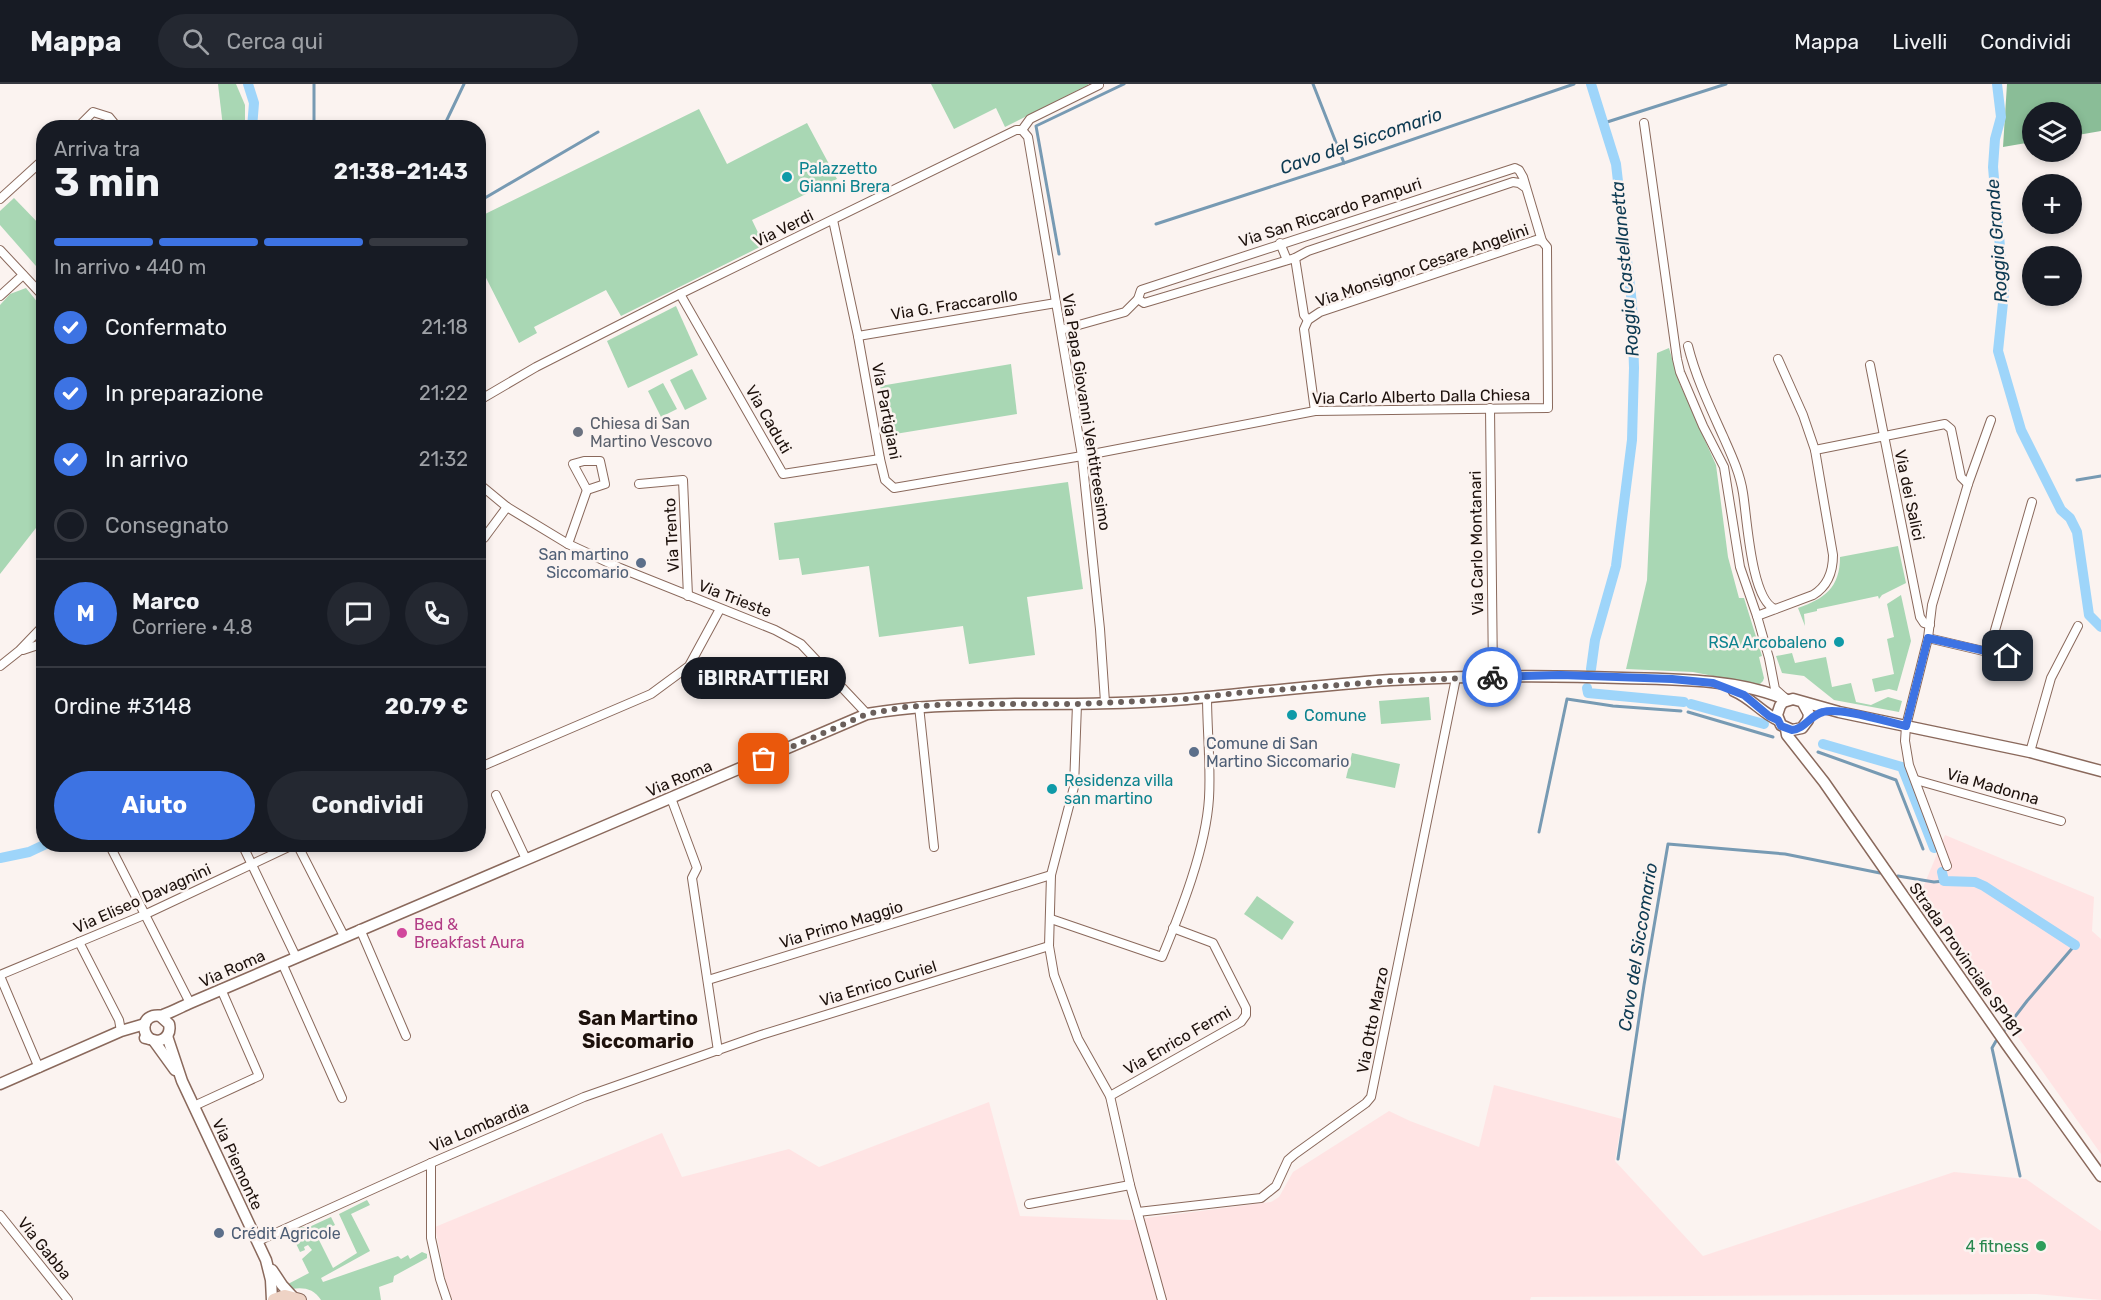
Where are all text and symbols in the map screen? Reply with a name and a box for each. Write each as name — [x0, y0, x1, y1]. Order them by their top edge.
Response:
search box — [158, 14, 578, 68]
text: Mappa — [30, 25, 122, 58]
icon: search — [179, 25, 212, 58]
text: Cerca qui — [227, 28, 323, 55]
text: Mappa — [1794, 29, 1859, 54]
text: Livelli — [1892, 29, 1947, 54]
text: Condividi — [1980, 29, 2071, 54]
map controls — [2022, 102, 2082, 306]
button: layers — [2022, 102, 2082, 162]
water label: Cavo del Siccomario — [1277, 103, 1445, 179]
text: Arriva tra — [54, 137, 140, 161]
text: 21:38–21:43 — [334, 158, 468, 185]
place label: Palazzetto Gianni Brera — [799, 159, 890, 196]
text: 3 min — [54, 160, 160, 206]
marker: Palazzetto Gianni Brera — [780, 170, 794, 184]
street label: Via San Riccardo Pampuri — [1236, 174, 1424, 251]
button: + — [2022, 174, 2082, 234]
water label: Roggia Grande — [1982, 178, 2012, 304]
water label: Roggia Castellanetta — [1606, 180, 1644, 358]
street label: Via Verdi — [750, 206, 816, 251]
street label: Via Monsignor Cesare Angelini — [1313, 220, 1531, 311]
button: − — [2022, 246, 2082, 306]
text: In arrivo · 440 m — [54, 255, 206, 279]
street label: Via G. Fraccarollo — [889, 285, 1019, 324]
street label: Via Papa Giovanni Ventitreesimo — [1058, 292, 1115, 532]
icon: check — [54, 311, 87, 344]
text: Confermato — [105, 314, 227, 341]
text: 21:18 — [421, 315, 468, 339]
street label: Via Partigiani — [868, 361, 905, 461]
icon: check — [54, 377, 87, 410]
text: In preparazione — [105, 380, 264, 407]
text: 21:22 — [419, 381, 468, 405]
street label: Via Caduti — [741, 382, 796, 457]
street label: Via Carlo Alberto Dalla Chiesa — [1312, 385, 1530, 408]
place label: Chiesa di San Martino Vescovo — [590, 414, 712, 451]
marker: Chiesa di San Martino Vescovo — [571, 425, 585, 439]
icon: check — [54, 443, 87, 476]
text: In arrivo — [105, 446, 188, 473]
text: 21:32 — [419, 447, 468, 471]
street label: Via dei Salici — [1891, 448, 1928, 542]
street label: Via Carlo Montanari — [1466, 471, 1487, 615]
street label: Via Trento — [660, 497, 683, 573]
text: Consegnato — [105, 512, 229, 539]
place label: San martino Siccomario — [538, 545, 629, 582]
marker: San martino Siccomario — [634, 556, 648, 570]
street label: Via Trieste — [696, 576, 774, 621]
button: chat — [327, 582, 390, 645]
button: phone — [405, 582, 468, 645]
text: Marco — [132, 588, 200, 615]
text: M — [76, 600, 95, 627]
text: Corriere · 4.8 — [132, 615, 253, 639]
pin — [1982, 630, 2033, 681]
place label: RSA Arcobaleno — [1708, 633, 1827, 652]
marker: RSA Arcobaleno — [1832, 635, 1846, 649]
icon: home — [1991, 639, 2024, 672]
courier — [1462, 647, 1522, 707]
callout: iBIRRATTIERI — [682, 657, 846, 699]
icon: bike — [1476, 661, 1509, 694]
text: iBIRRATTIERI — [698, 666, 829, 690]
text: Ordine #3148 — [54, 693, 192, 720]
text: 20.79 € — [385, 693, 468, 720]
place label: Comune — [1304, 706, 1366, 725]
marker: Comune — [1285, 708, 1299, 722]
pin — [738, 733, 789, 784]
place label: Comune di San Martino Siccomario — [1206, 734, 1349, 771]
icon: bag — [747, 742, 780, 775]
marker: Comune di San Martino Siccomario — [1187, 745, 1201, 759]
street label: Via Roma — [643, 756, 715, 801]
street label: Via Madonna — [1944, 764, 2041, 809]
button: Aiuto — [54, 771, 255, 840]
button: Condividi — [267, 771, 468, 840]
place label: Residenza villa san martino — [1064, 771, 1173, 808]
marker: Residenza villa san martino — [1045, 782, 1059, 796]
street label: Via Eliseo Davagnini — [71, 860, 214, 937]
water label: Cavo del Siccomario — [1614, 861, 1662, 1033]
street label: Strada Provinciale SP181 — [1905, 879, 2026, 1040]
street label: Via Primo Maggio — [777, 897, 905, 952]
place label: Bed & Breakfast Aura — [414, 915, 524, 952]
marker: Bed & Breakfast Aura — [395, 926, 409, 940]
street label: Via Roma — [197, 946, 268, 991]
street label: Via Enrico Curiel — [817, 957, 939, 1010]
street label: Via Otto Marzo — [1353, 965, 1392, 1075]
street label: Via Enrico Fermi — [1120, 1002, 1234, 1079]
district label: San Martino Siccomario — [578, 1006, 698, 1053]
street label: Via Lombardia — [427, 1097, 532, 1156]
street label: Via Piemonte — [208, 1116, 267, 1213]
street label: Via Gabba — [14, 1213, 75, 1283]
place label: Crédit Agricole — [231, 1224, 341, 1243]
marker: Crédit Agricole — [212, 1226, 226, 1240]
place label: 4 fitness — [1965, 1237, 2029, 1256]
marker: 4 fitness — [2034, 1239, 2048, 1253]

